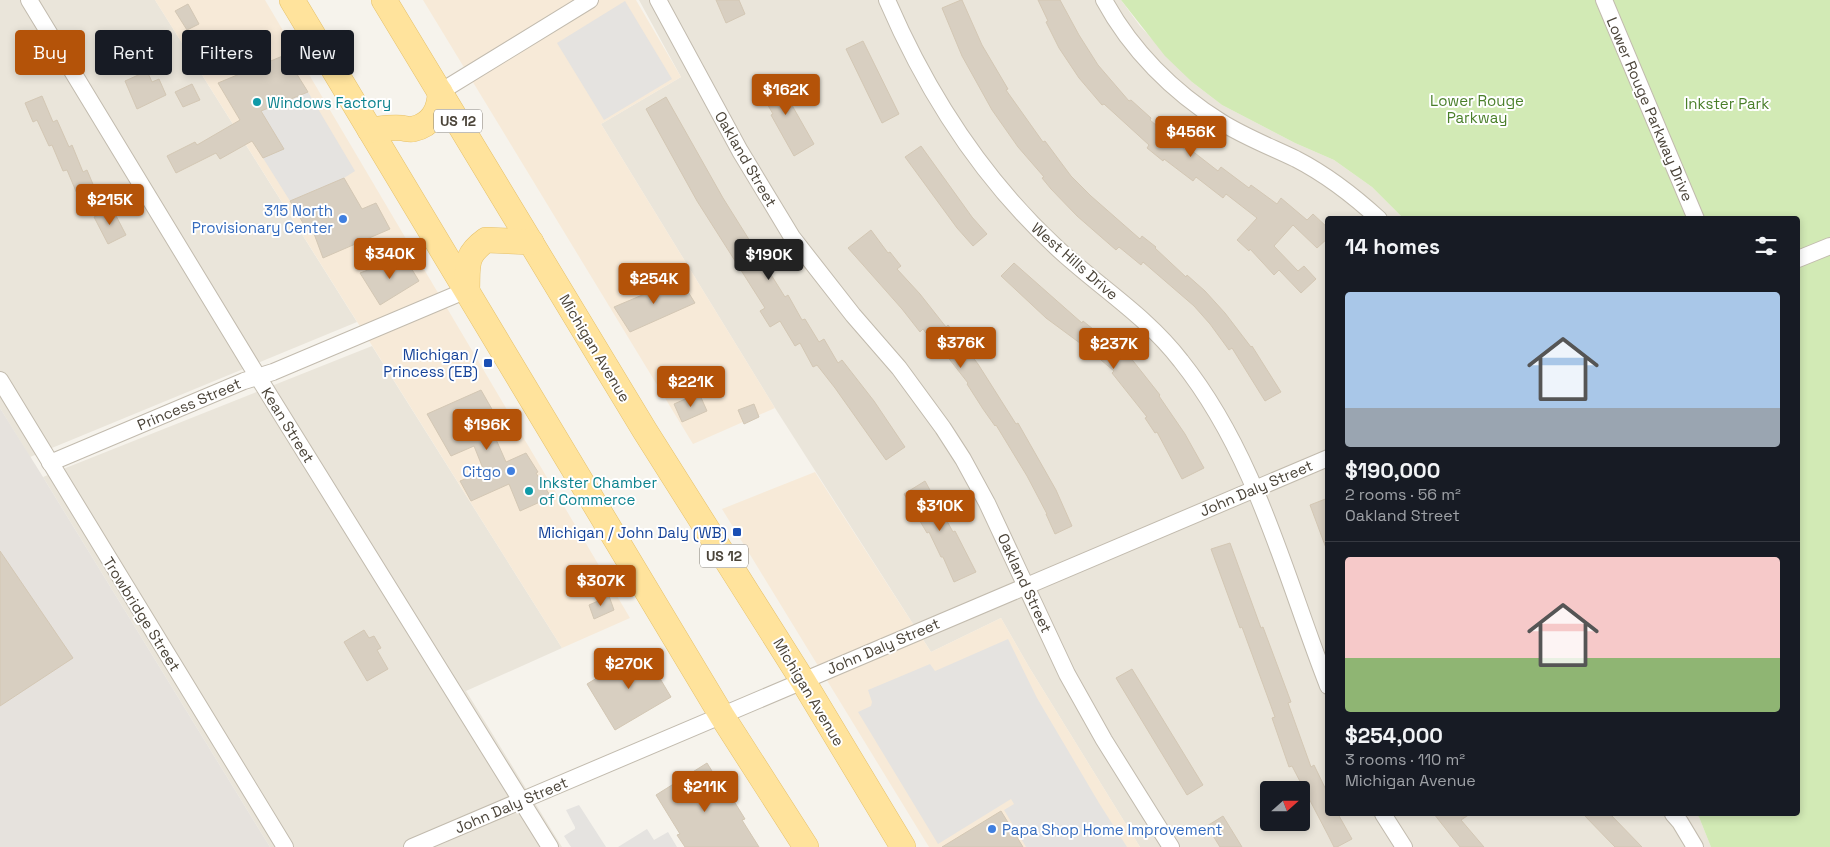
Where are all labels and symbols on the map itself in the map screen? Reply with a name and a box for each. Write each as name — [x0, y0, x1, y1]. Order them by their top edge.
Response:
street label: Lower Rouge Parkway Drive — [1603, 14, 1698, 204]
pin: $162K — [751, 74, 821, 116]
park label: Lower Rouge Parkway — [1430, 91, 1524, 127]
place label: Windows Factory — [267, 93, 391, 112]
park label: Inkster Park — [1685, 94, 1769, 113]
marker: Windows Factory — [251, 96, 263, 108]
street label: Oakland Street — [711, 108, 781, 210]
road number: US 12 — [434, 110, 482, 132]
pin: $456K — [1156, 116, 1226, 158]
pin: $215K — [75, 184, 145, 226]
place label: 315 North Provisionary Center — [192, 201, 333, 237]
marker: 315 North Provisionary Center — [337, 213, 349, 225]
street label: West Hills Drive — [1028, 218, 1122, 304]
pin: $340K — [355, 238, 425, 280]
pin: $190K — [734, 238, 804, 281]
pin: $254K — [619, 262, 689, 305]
street label: Michigan Avenue — [555, 291, 635, 406]
pin: $376K — [926, 326, 996, 369]
pin: $237K — [1079, 328, 1149, 370]
place label: Michigan / Princess (EB) — [383, 345, 478, 382]
marker: Michigan / Princess (EB) — [482, 357, 494, 369]
pin: $221K — [656, 366, 726, 408]
street label: Princess Street — [134, 374, 244, 434]
street label: Kean Street — [257, 384, 319, 466]
pin: $196K — [452, 408, 522, 451]
street label: John Daly Street — [1197, 456, 1316, 520]
place label: Citgo — [462, 462, 501, 481]
marker: Citgo — [505, 465, 517, 477]
place label: Inkster Chamber of Commerce — [539, 473, 657, 509]
marker: Inkster Chamber of Commerce — [523, 485, 535, 497]
pin: $310K — [905, 490, 975, 532]
place label: Michigan / John Daly (WB) — [538, 523, 727, 543]
marker: Michigan / John Daly (WB) — [731, 526, 743, 538]
street label: Oakland Street — [994, 530, 1056, 636]
road number: US 12 — [700, 544, 748, 568]
street label: Trowbridge Street — [99, 553, 185, 675]
pin: $307K — [566, 564, 636, 607]
street label: John Daly Street — [824, 614, 943, 678]
street label: Michigan Avenue — [769, 635, 849, 750]
pin: $270K — [594, 648, 664, 690]
pin: $211K — [670, 770, 740, 813]
street label: John Daly Street — [452, 773, 571, 837]
north arrow — [1260, 781, 1310, 831]
place label: Papa Shop Home Improvement — [1002, 820, 1223, 839]
marker: Papa Shop Home Improvement — [986, 823, 998, 835]

